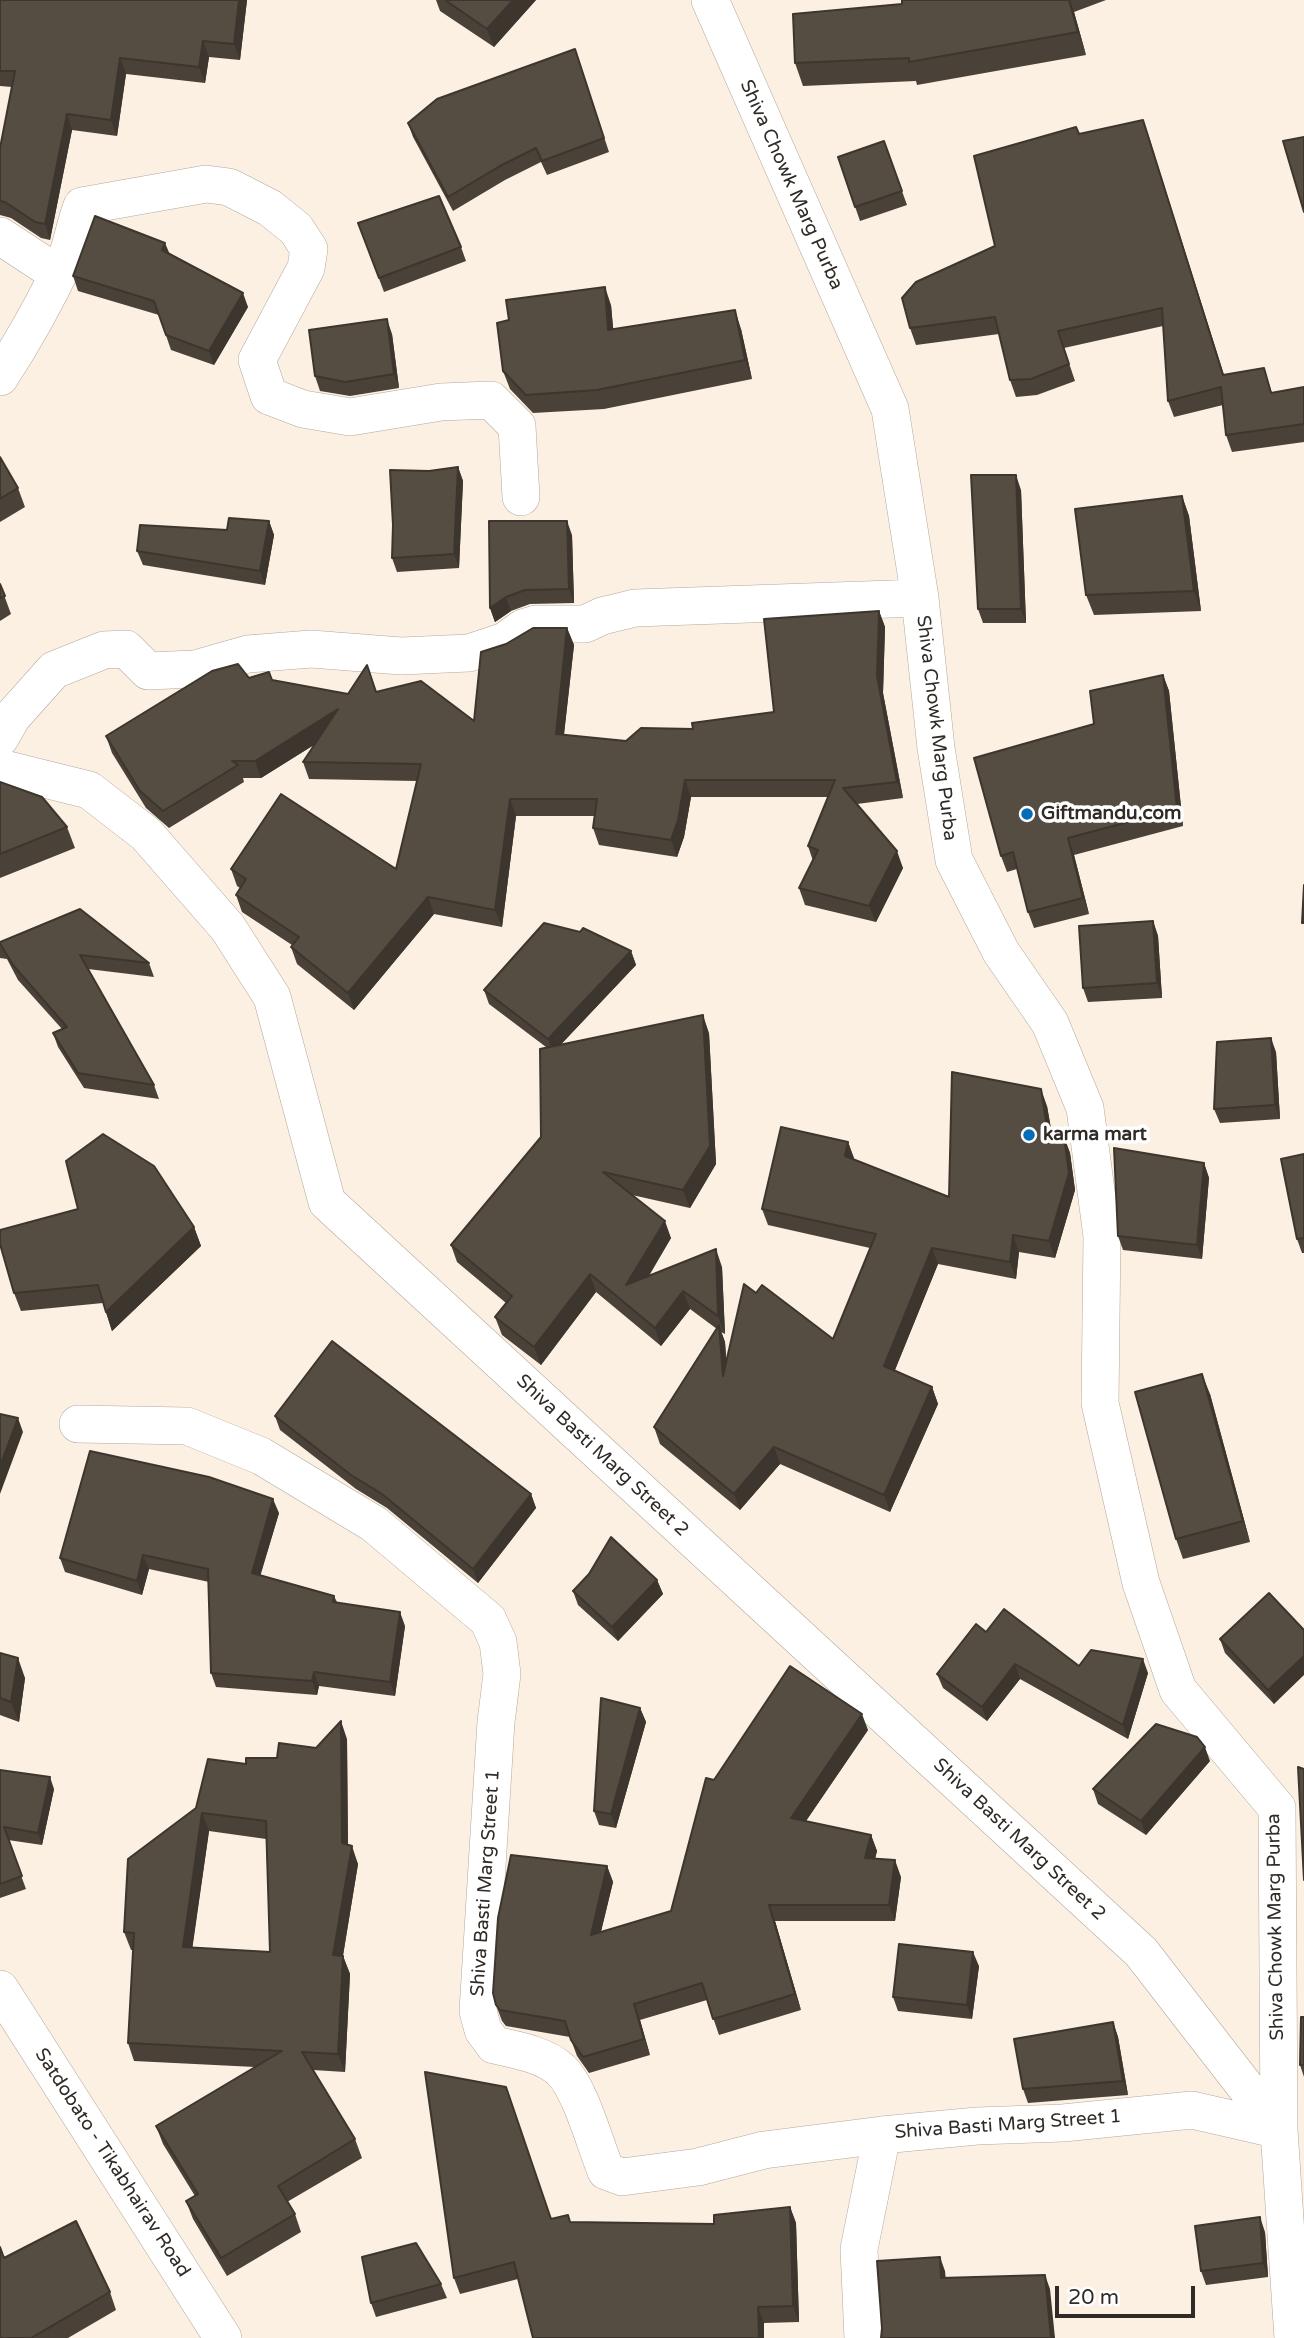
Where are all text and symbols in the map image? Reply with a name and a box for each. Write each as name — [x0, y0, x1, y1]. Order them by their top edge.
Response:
street label: Shiva Chowk Marg Purba — [734, 77, 848, 293]
street label: Shiva Chowk Marg Purba — [911, 614, 961, 842]
place label: Giftmandu.com — [1041, 803, 1181, 825]
marker: Giftmandu.com — [1019, 806, 1035, 822]
place label: karma mart — [1043, 1124, 1147, 1146]
marker: karma mart — [1021, 1127, 1037, 1143]
street label: Shiva Basti Marg Street 2 — [511, 1370, 693, 1542]
street label: Shiva Basti Marg Street 2 — [928, 1754, 1110, 1926]
street label: Shiva Basti Marg Street 1 — [467, 1769, 505, 1997]
street label: Shiva Chowk Marg Purba — [1263, 1813, 1289, 2041]
street label: Satdobato - Tikabhairav Road — [29, 2044, 195, 2282]
street label: Shiva Basti Marg Street 1 — [894, 2106, 1122, 2144]
scale bar — [1059, 2272, 1199, 2316]
text: 20 m — [1068, 2285, 1119, 2310]

